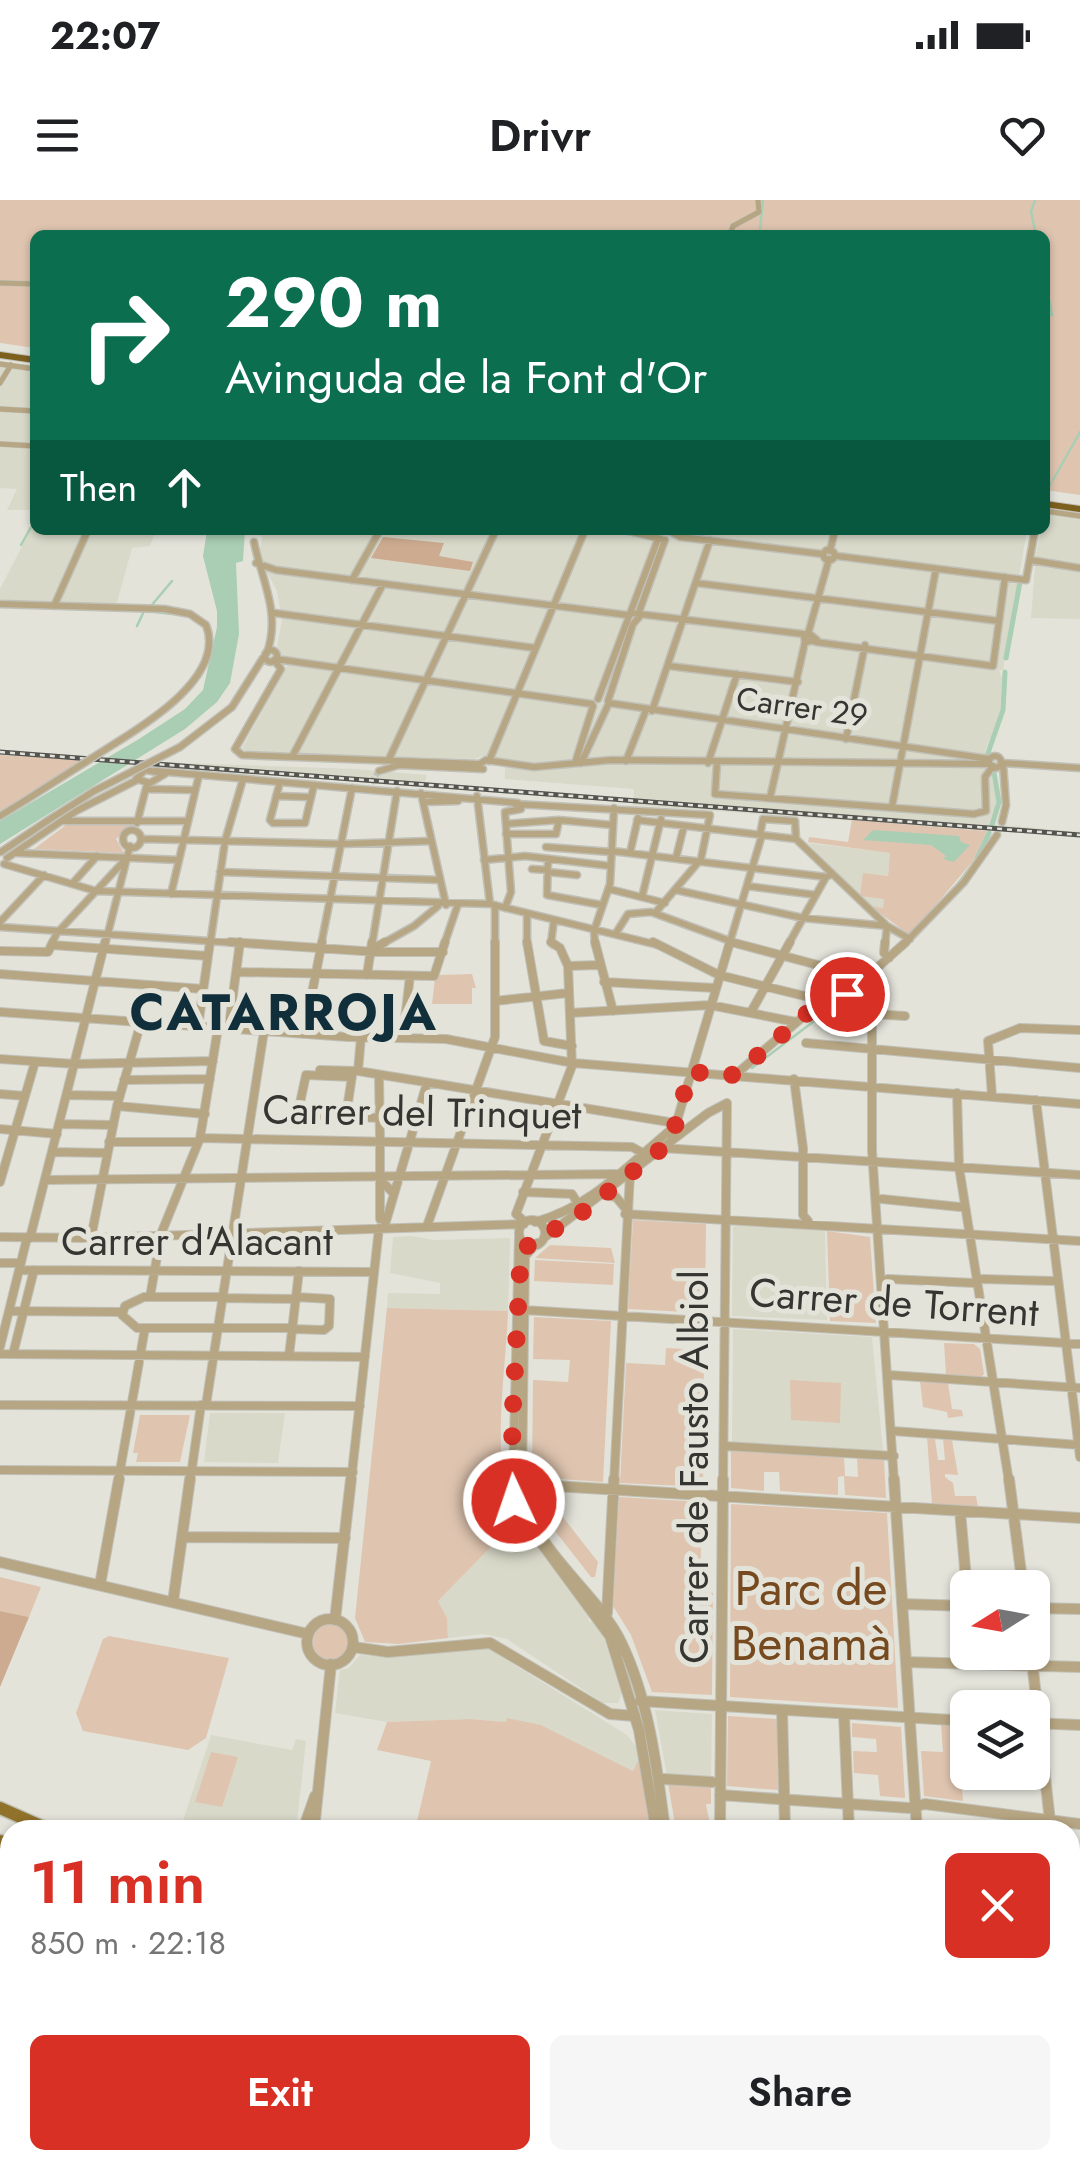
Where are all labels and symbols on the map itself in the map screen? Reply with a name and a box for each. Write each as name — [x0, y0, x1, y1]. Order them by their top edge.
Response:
street label: Carrer 29 — [733, 675, 871, 739]
pin — [805, 952, 890, 1037]
district label: CATARROJA — [130, 976, 438, 1049]
street label: Carrer del Trinquet — [262, 1080, 582, 1144]
street label: Carrer d'Alacant — [61, 1212, 333, 1270]
street label: Carrer de Torrent — [747, 1263, 1041, 1341]
street label: Carrer de Fausto Albiol — [665, 1270, 723, 1664]
position arrow — [462, 1449, 566, 1553]
park label: Parc de Benamà — [731, 1554, 891, 1678]
north arrow — [950, 1570, 1050, 1670]

